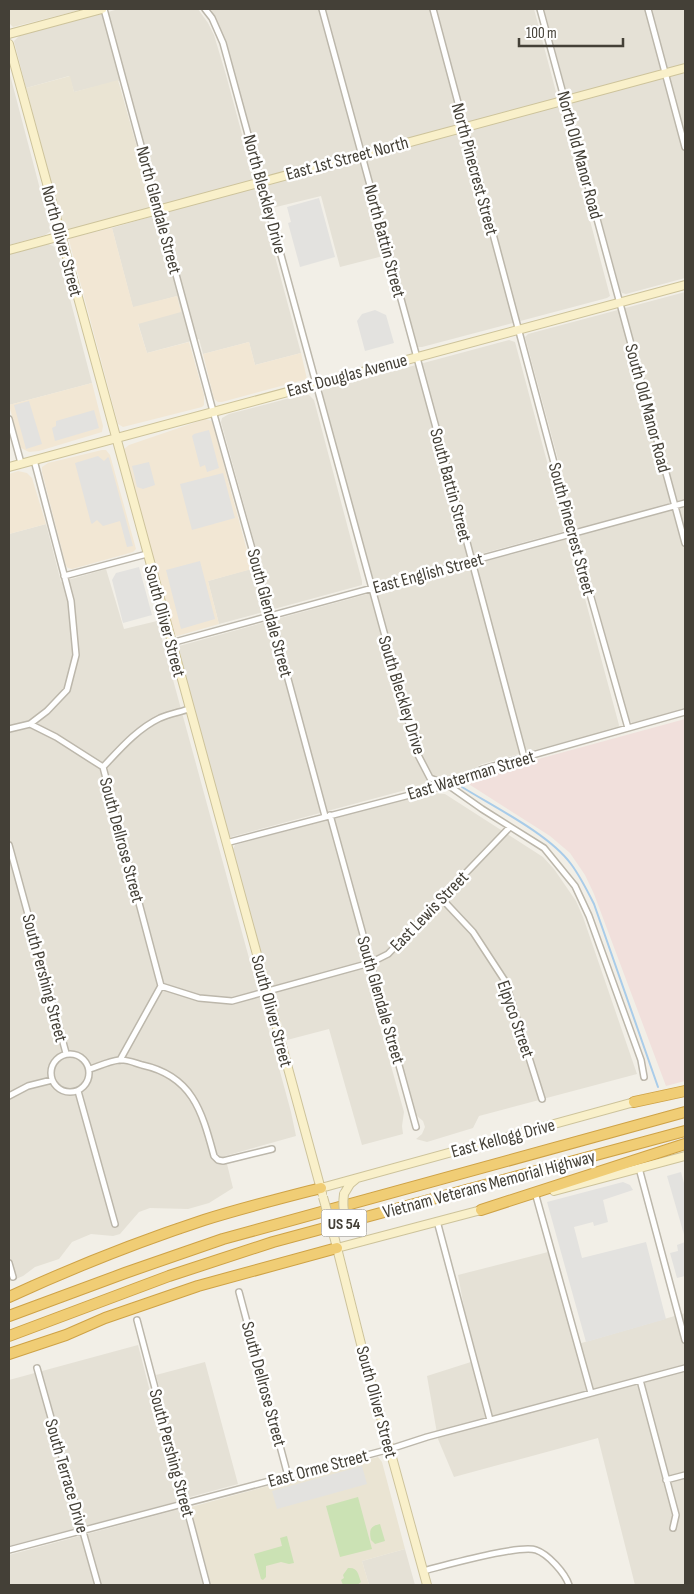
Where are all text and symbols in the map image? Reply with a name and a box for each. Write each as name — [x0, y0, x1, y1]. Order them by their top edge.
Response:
scale bar — [519, 15, 623, 47]
text: 100 m — [526, 24, 557, 43]
street label: North Old Manor Road — [552, 89, 607, 221]
street label: North Pinecrest Street — [447, 101, 502, 238]
street label: North Bleckley Drive — [239, 132, 291, 256]
street label: East 1st Street North — [284, 132, 411, 185]
street label: North Glendale Street — [131, 144, 186, 277]
street label: North Battin Street — [359, 182, 410, 300]
street label: North Oliver Street — [37, 183, 87, 299]
street label: South Old Manor Road — [620, 342, 675, 475]
street label: East Douglas Avenue — [285, 349, 410, 402]
street label: South Battin Street — [425, 426, 476, 545]
street label: South Pinecrest Street — [544, 460, 599, 598]
street label: South Glendale Street — [242, 547, 297, 680]
street label: East English Street — [371, 549, 486, 598]
street label: South Oliver Street — [140, 563, 190, 680]
street label: South Bleckley Drive — [373, 633, 430, 757]
street label: East Waterman Street — [405, 746, 538, 805]
street label: South Dellrose Street — [95, 775, 148, 905]
street label: East Lewis Street — [386, 867, 473, 956]
street label: South Pershing Street — [17, 912, 72, 1045]
street label: South Glendale Street — [352, 934, 409, 1067]
street label: South Oliver Street — [247, 953, 297, 1070]
street label: Elpyco Street — [493, 978, 539, 1061]
street label: East Kellogg Drive — [449, 1115, 557, 1162]
street label: Vietnam Veterans Memorial Highway — [381, 1146, 598, 1223]
road number: US 54 — [322, 1210, 366, 1236]
street label: South Dellrose Street — [237, 1319, 290, 1449]
street label: South Oliver Street — [352, 1344, 402, 1461]
street label: South Pershing Street — [144, 1387, 199, 1520]
street label: South Terrace Drive — [40, 1417, 93, 1536]
street label: East Orme Street — [266, 1445, 371, 1492]

